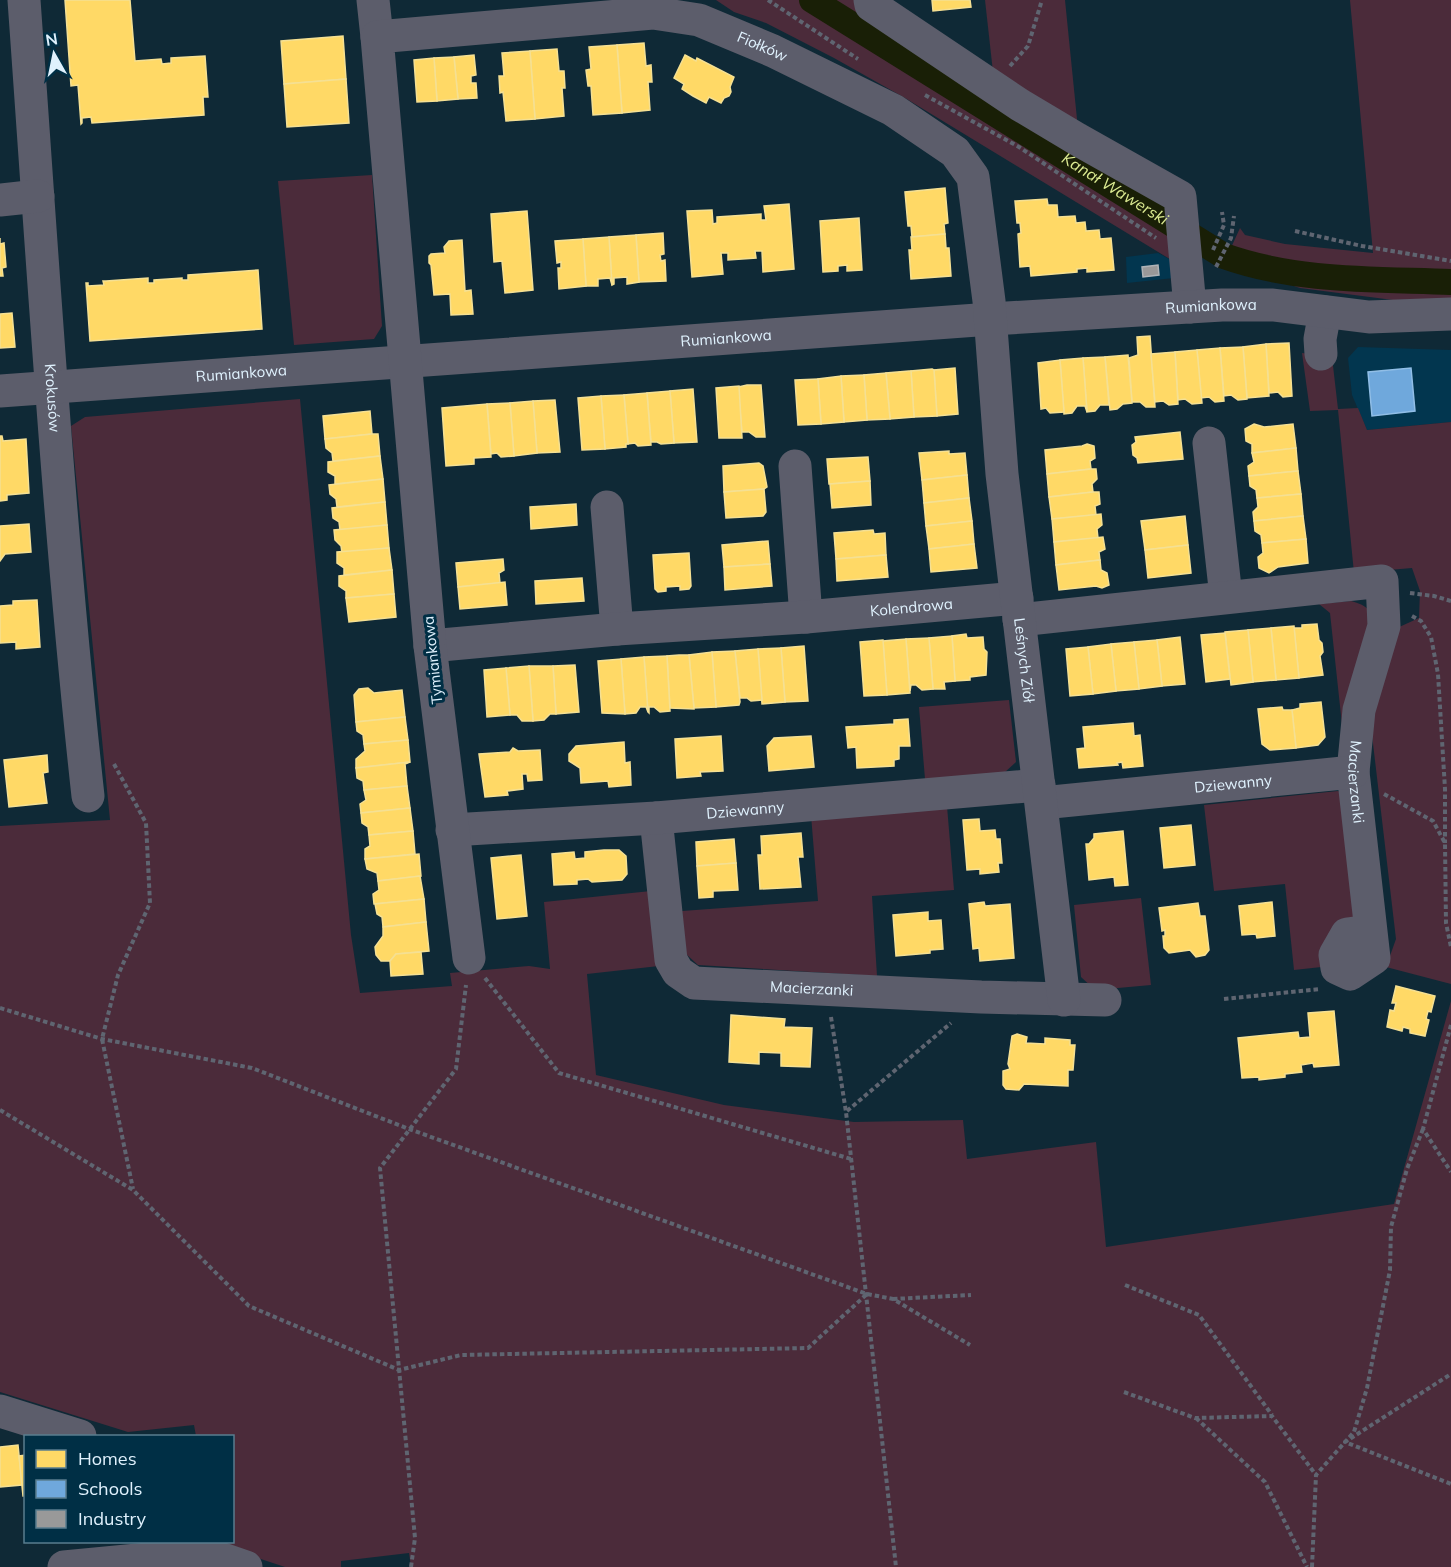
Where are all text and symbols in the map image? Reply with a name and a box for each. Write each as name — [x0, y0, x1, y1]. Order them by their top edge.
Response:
north arrow — [24, 24, 84, 84]
street label: Fiołków — [734, 27, 791, 66]
text: N — [44, 28, 59, 50]
water label: Kanał Wawerski — [1058, 148, 1172, 229]
street label: Rumiankowa — [1165, 295, 1257, 317]
street label: Rumiankowa — [680, 325, 772, 351]
street label: Rumiankowa — [195, 360, 288, 386]
street label: Krokusów — [41, 363, 65, 433]
street label: Kolendrowa — [869, 594, 954, 620]
street label: Tymiankowa — [418, 615, 447, 705]
street label: Leśnych Ziół — [1010, 617, 1039, 704]
street label: Macierzanki — [1344, 740, 1369, 824]
street label: Dziewanny — [1193, 770, 1273, 797]
street label: Dziewanny — [706, 797, 785, 823]
street label: Macierzanki — [770, 977, 854, 1000]
legend — [24, 1435, 234, 1543]
text: Homes — [78, 1447, 137, 1470]
text: Schools — [78, 1477, 143, 1500]
text: Industry — [78, 1507, 147, 1530]

